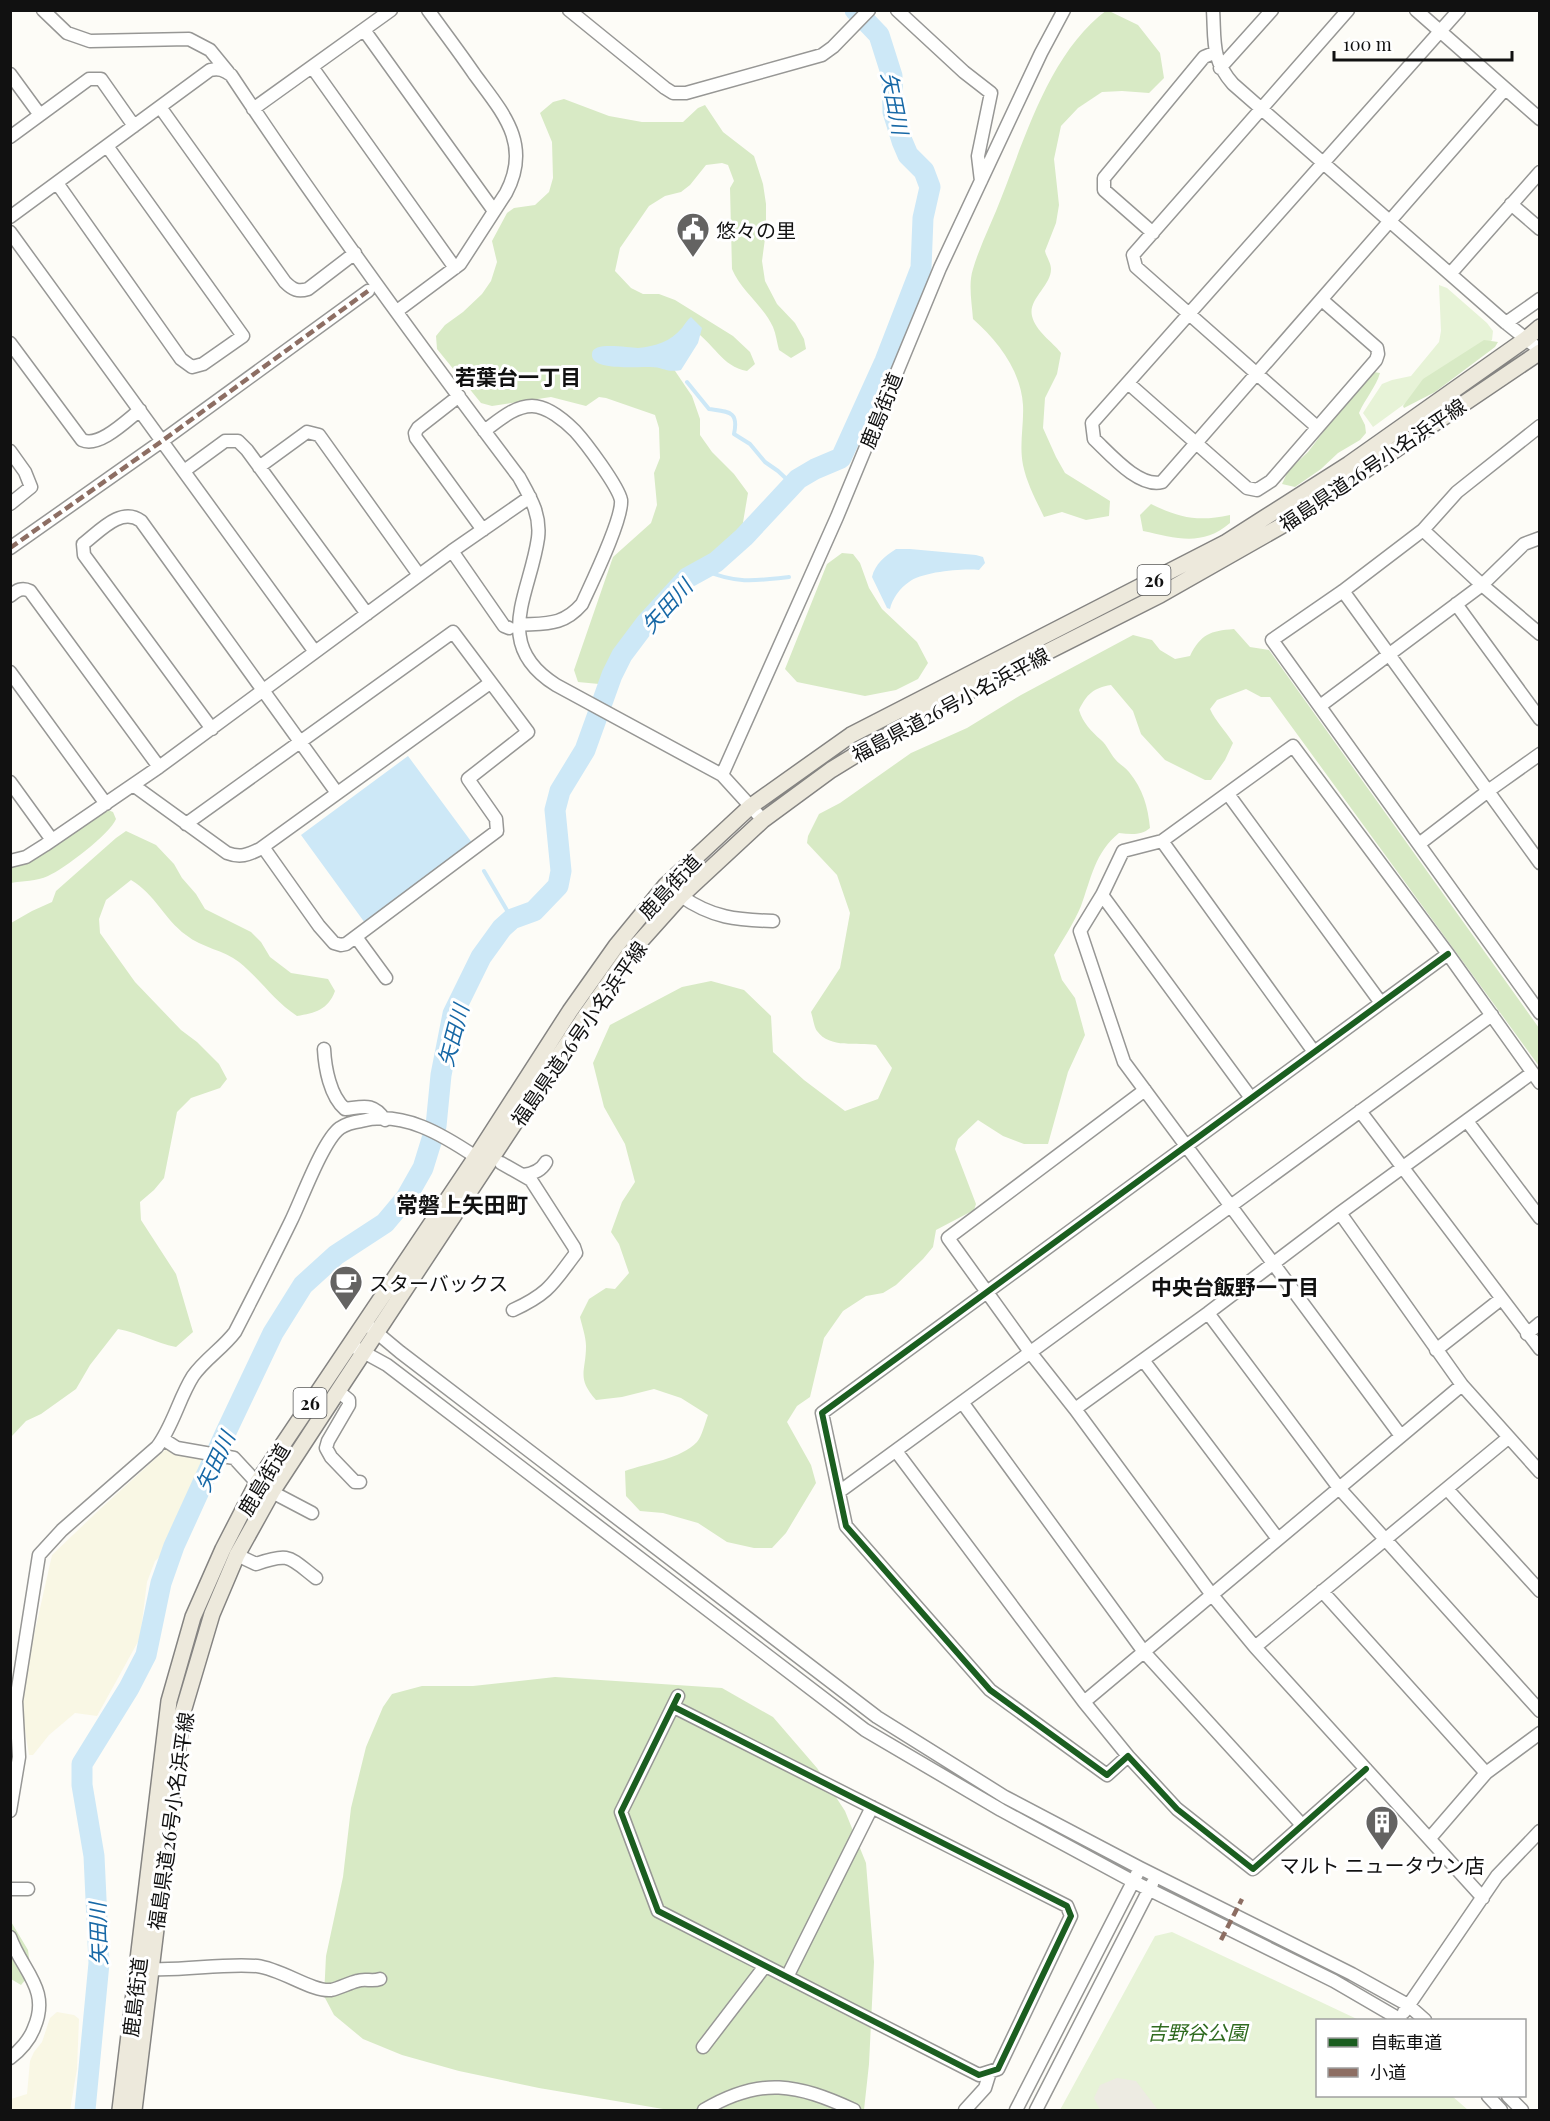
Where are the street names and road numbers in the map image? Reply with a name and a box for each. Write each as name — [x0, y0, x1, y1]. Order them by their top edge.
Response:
street label: 鹿島街道 — [852, 368, 908, 452]
street label: 福島県道26号小名浜平線 — [1273, 391, 1471, 537]
road number: 26 — [1138, 565, 1170, 595]
street label: 福島県道26号小名浜平線 — [847, 640, 1053, 768]
street label: 鹿島街道 — [632, 848, 706, 924]
street label: 福島県道26号小名浜平線 — [504, 935, 652, 1131]
road number: 26 — [294, 1388, 326, 1418]
street label: 鹿島街道 — [231, 1438, 295, 1520]
street label: 福島県道26号小名浜平線 — [141, 1710, 199, 1932]
street label: 鹿島街道 — [116, 1956, 152, 2038]

